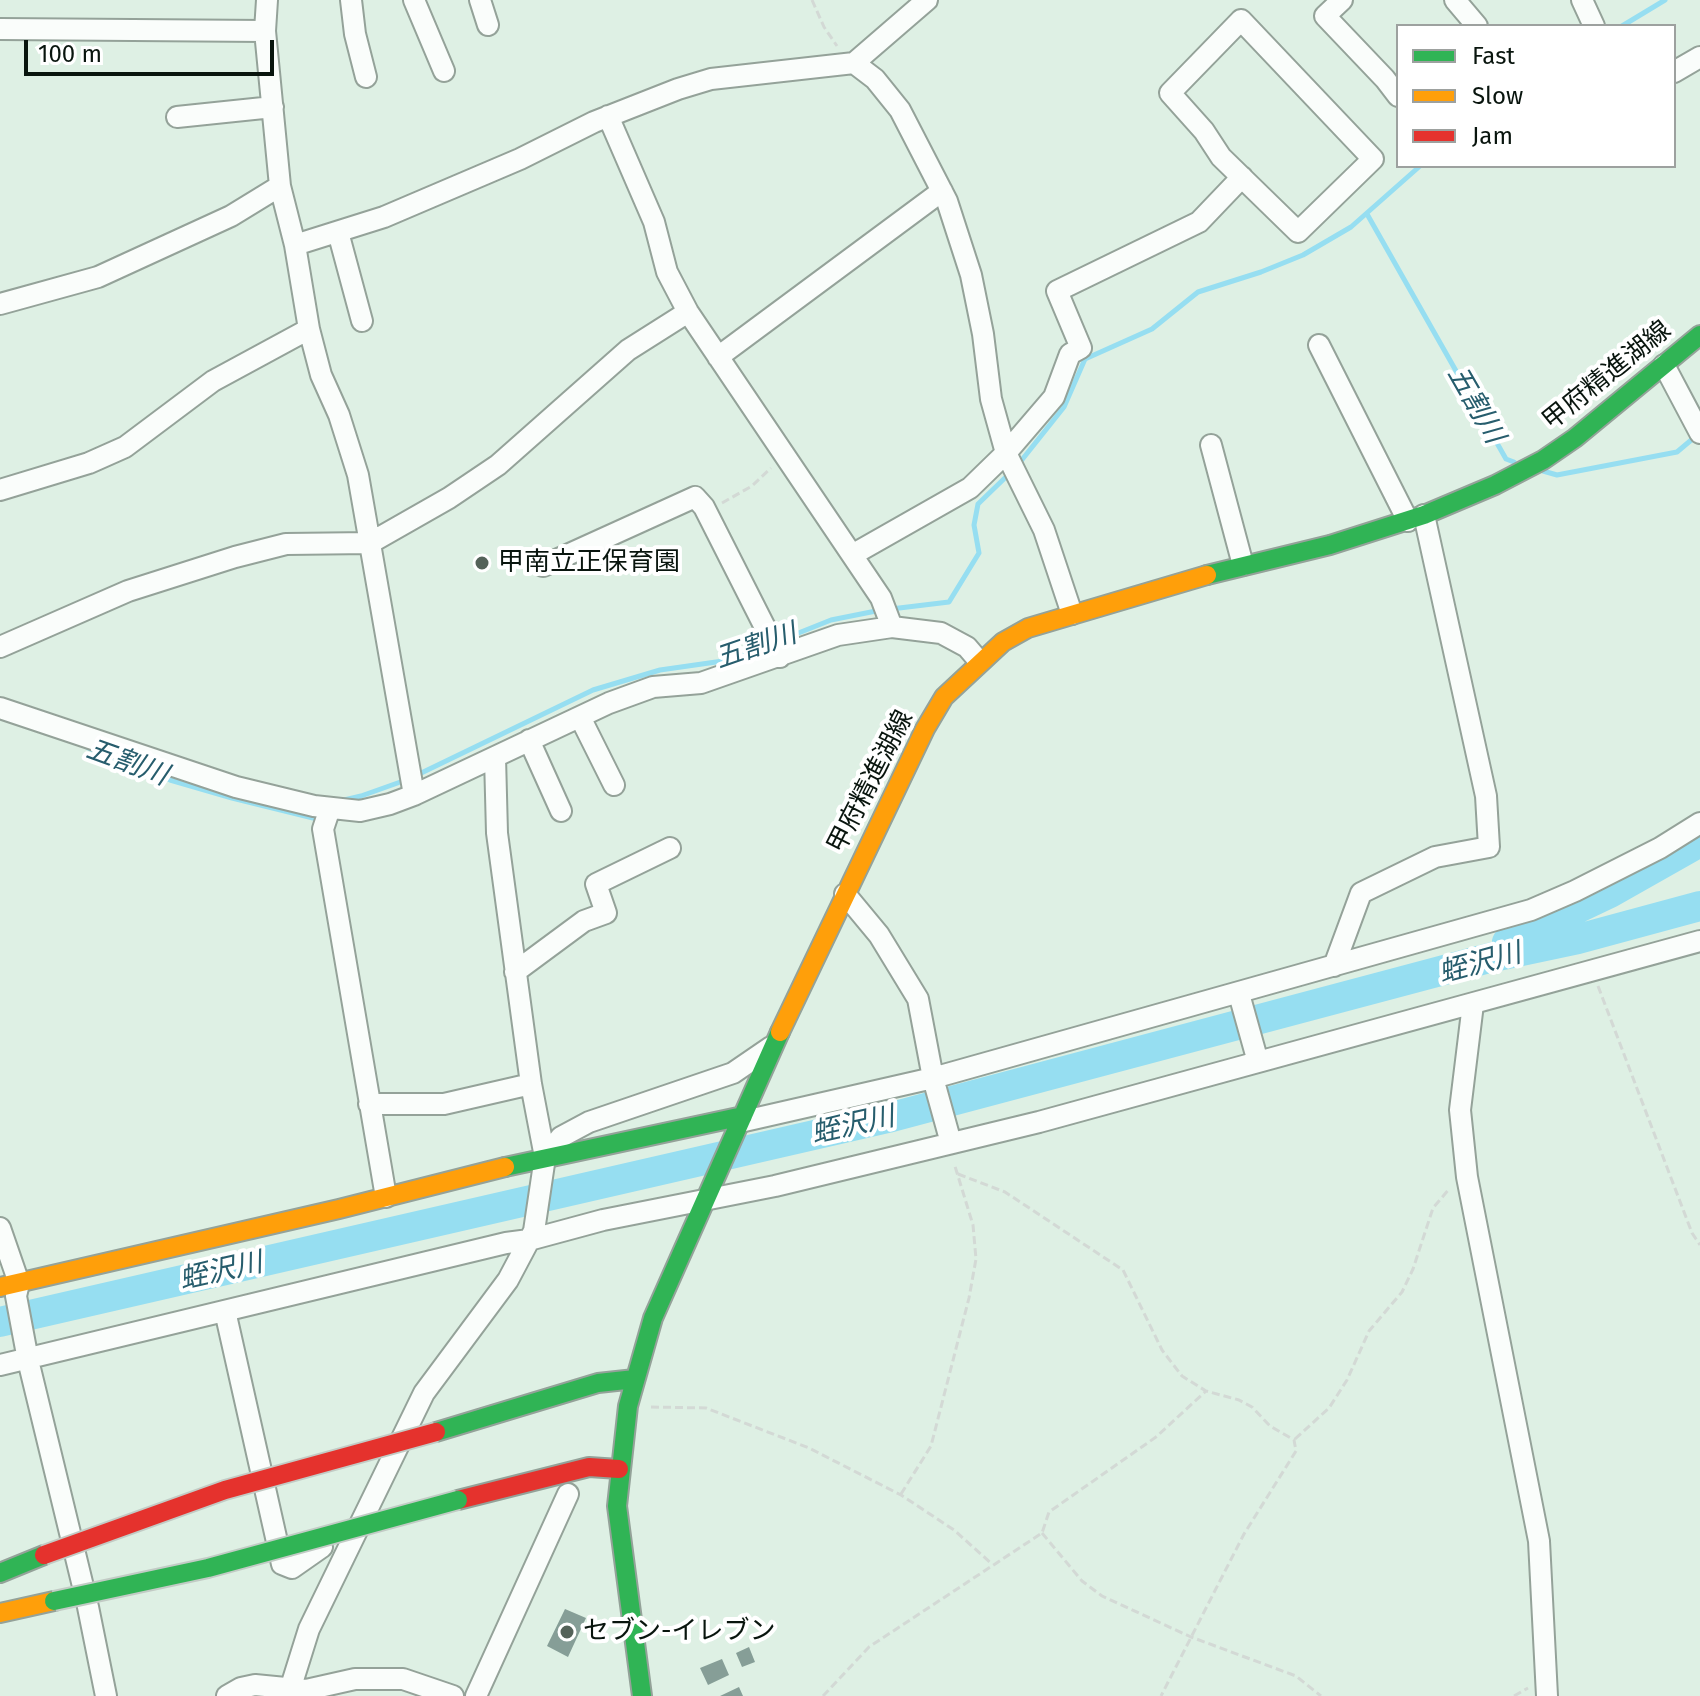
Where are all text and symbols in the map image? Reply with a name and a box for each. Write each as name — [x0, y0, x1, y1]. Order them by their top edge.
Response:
scale bar — [28, 24, 278, 74]
legend — [1396, 24, 1676, 168]
text: 100 m — [38, 40, 102, 68]
text: Fast — [1472, 42, 1515, 70]
text: Slow — [1472, 82, 1523, 110]
text: Jam — [1472, 122, 1513, 150]
street label: 甲府精進湖線 — [1537, 315, 1677, 437]
water label: 五割川 — [1439, 360, 1511, 450]
place label: 甲南立正保育園 — [498, 547, 680, 579]
marker: 甲南立正保育園 — [473, 554, 491, 572]
water label: 五割川 — [711, 617, 801, 677]
street label: 甲府精進湖線 — [822, 705, 920, 859]
water label: 五割川 — [82, 733, 172, 793]
water label: 蛭沢川 — [1435, 937, 1525, 991]
water label: 蛭沢川 — [808, 1100, 898, 1152]
water label: 蛭沢川 — [176, 1246, 266, 1298]
place label: セブン-イレブン — [583, 1616, 775, 1648]
marker: セブン-イレブン — [558, 1623, 576, 1641]

